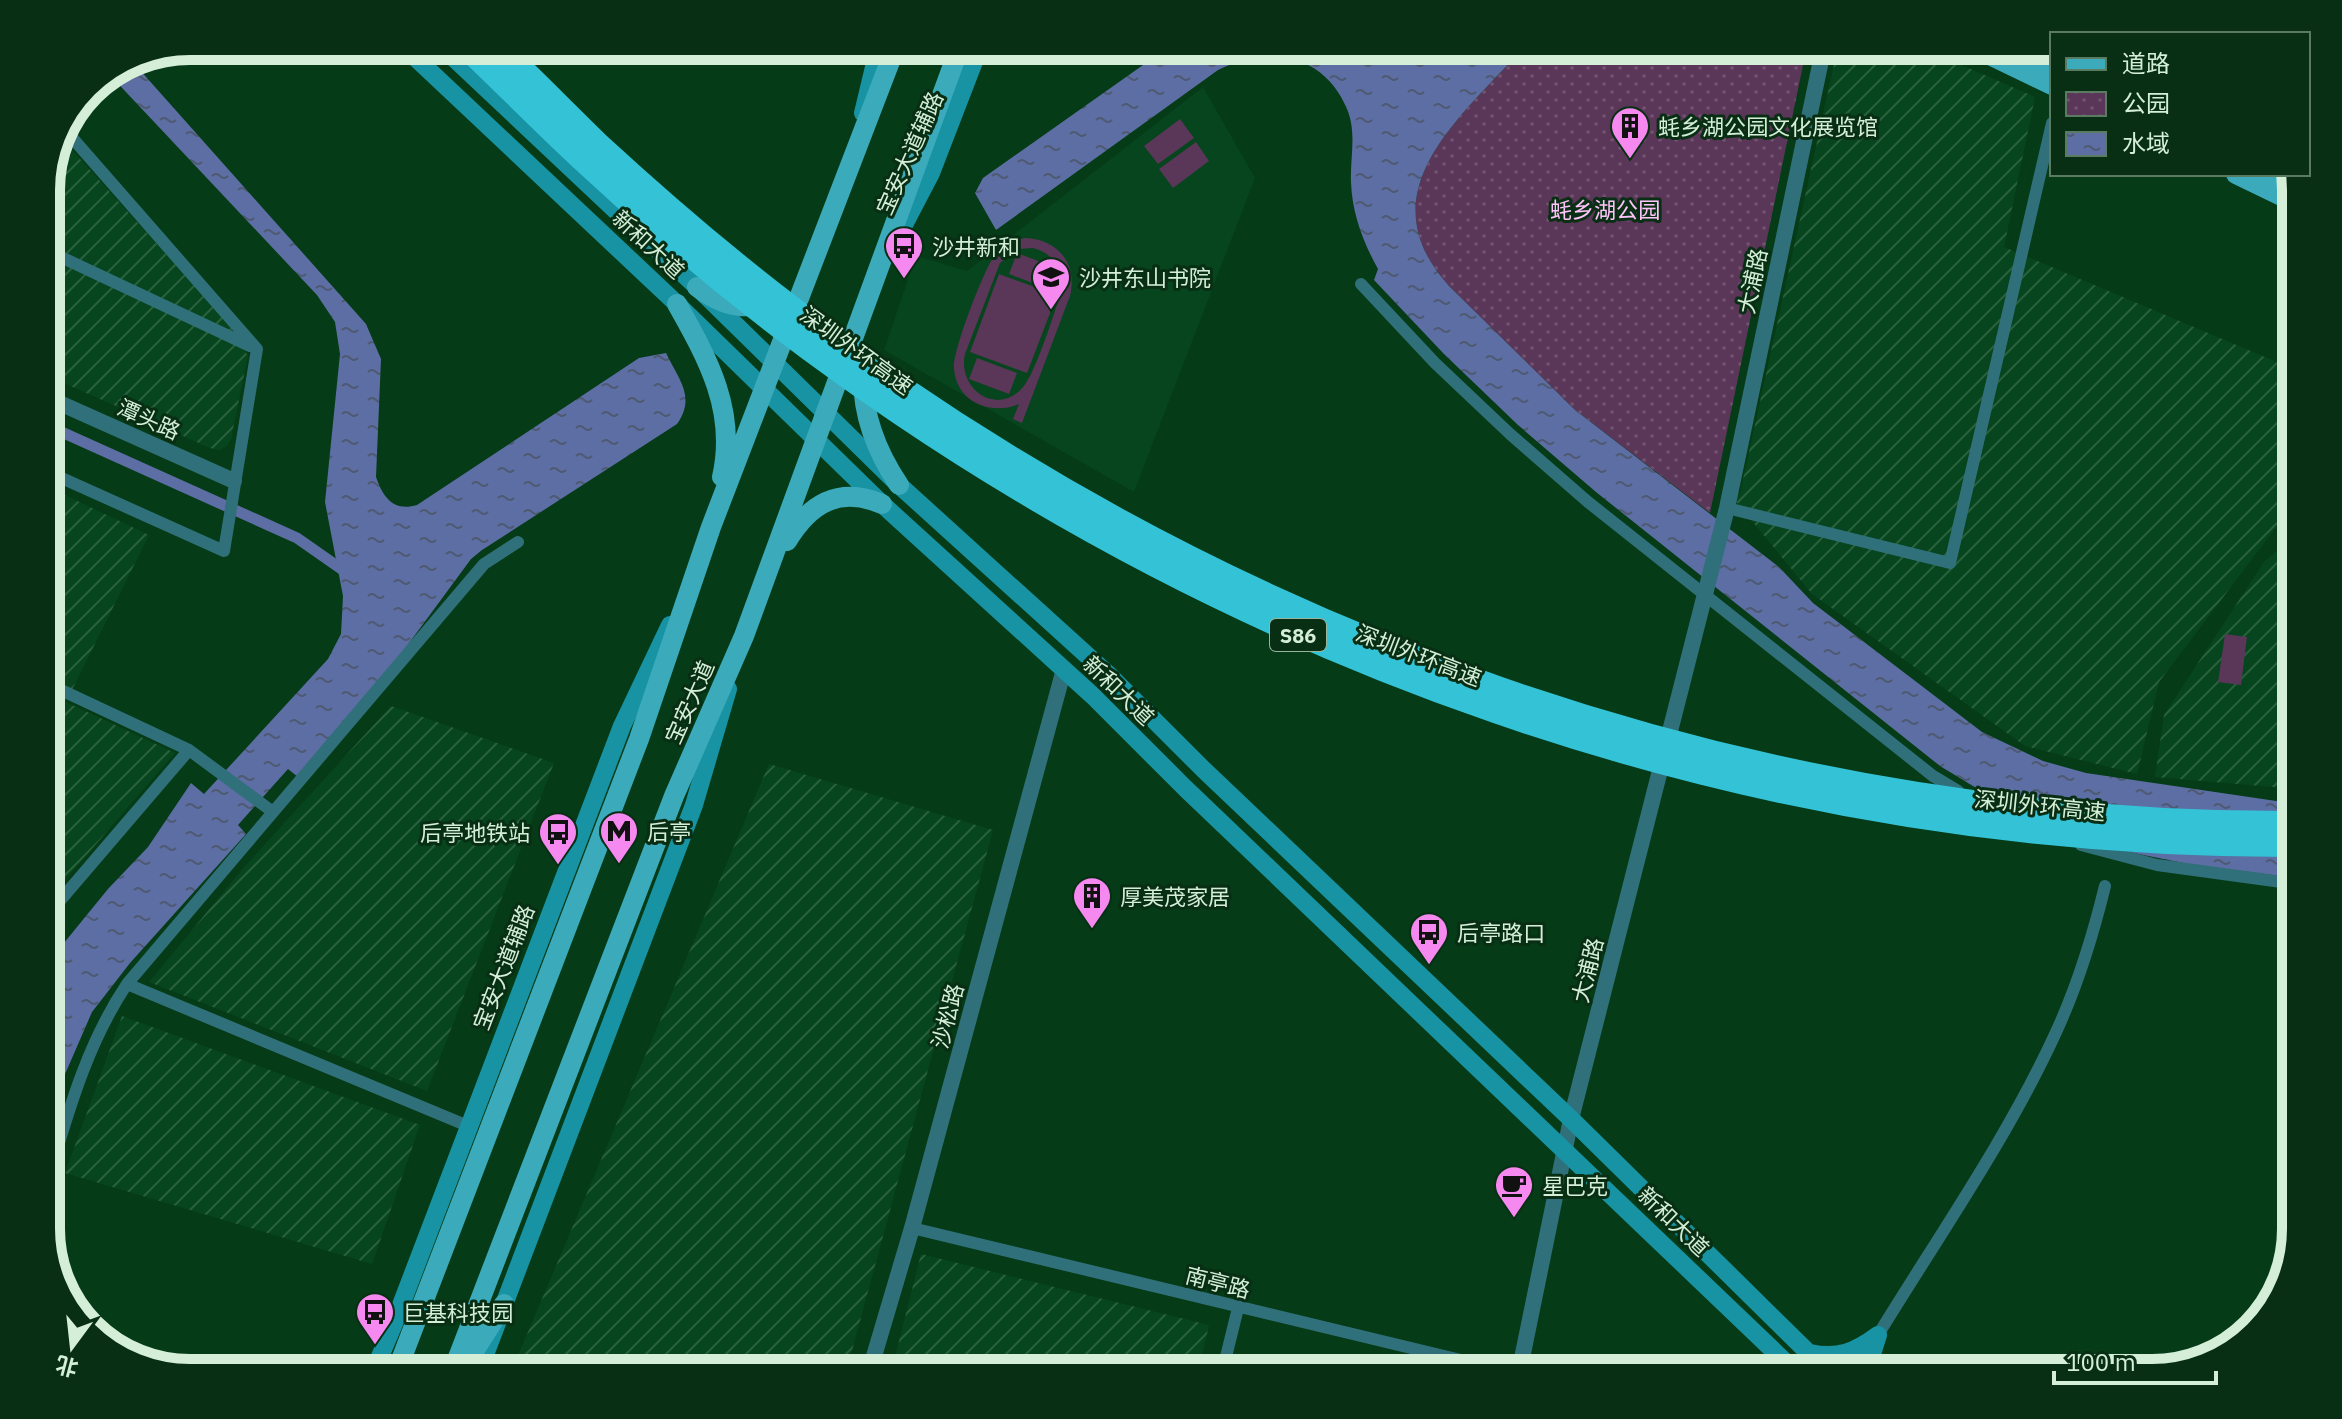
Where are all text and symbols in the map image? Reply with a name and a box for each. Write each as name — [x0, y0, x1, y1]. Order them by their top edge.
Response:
legend — [2050, 32, 2310, 176]
text: 道路 — [2122, 47, 2170, 79]
street label: 宝安大道辅路 — [869, 87, 949, 219]
text: 公园 — [2122, 87, 2170, 119]
building icon: 蚝乡湖公园文化展览馆 — [1609, 105, 1651, 160]
place label: 蚝乡湖公园文化展览馆 — [1658, 112, 1878, 141]
text: 水域 — [2122, 127, 2170, 159]
park label: 蚝乡湖公园 — [1550, 195, 1660, 224]
street label: 新和大道 — [607, 203, 691, 285]
bus stop icon: 沙井新和 — [883, 225, 925, 280]
place label: 沙井新和 — [932, 232, 1020, 261]
street label: 大浦路 — [1731, 246, 1773, 316]
school or university icon: 沙井东山书院 — [1030, 256, 1072, 311]
place label: 沙井东山书院 — [1079, 263, 1211, 292]
street label: 深圳外环高速 — [795, 299, 919, 401]
street label: 潭头路 — [113, 392, 185, 446]
street label: 深圳外环高速 — [1352, 618, 1486, 692]
road number: S86 — [1270, 619, 1326, 651]
street label: 新和大道 — [1077, 649, 1161, 731]
street label: 宝安大道 — [658, 656, 720, 748]
street label: 深圳外环高速 — [1973, 784, 2107, 826]
metro station icon: 后亭 — [598, 810, 640, 865]
bus stop icon: 后亭地铁站 — [537, 811, 579, 866]
place label: 后亭 — [647, 817, 691, 846]
place label: 后亭地铁站 — [420, 818, 530, 847]
building icon: 厚美茂家居 — [1071, 875, 1113, 930]
place label: 厚美茂家居 — [1120, 882, 1230, 911]
street label: 宝安大道辅路 — [466, 900, 540, 1034]
bus stop icon: 后亭路口 — [1408, 911, 1450, 966]
place label: 后亭路口 — [1457, 918, 1545, 947]
street label: 大浦路 — [1565, 934, 1609, 1006]
street label: 沙松路 — [924, 980, 970, 1052]
cafe icon: 星巴克 — [1493, 1164, 1535, 1219]
place label: 星巴克 — [1542, 1171, 1608, 1200]
street label: 新和大道 — [1632, 1180, 1716, 1262]
street label: 南亭路 — [1182, 1260, 1254, 1304]
bus stop icon: 巨基科技园 — [354, 1291, 396, 1346]
place label: 巨基科技园 — [403, 1298, 513, 1327]
north arrow — [32, 1307, 112, 1387]
scale bar — [2054, 1335, 2216, 1385]
text: 100 m — [2066, 1346, 2136, 1378]
text: 北 — [52, 1350, 81, 1384]

